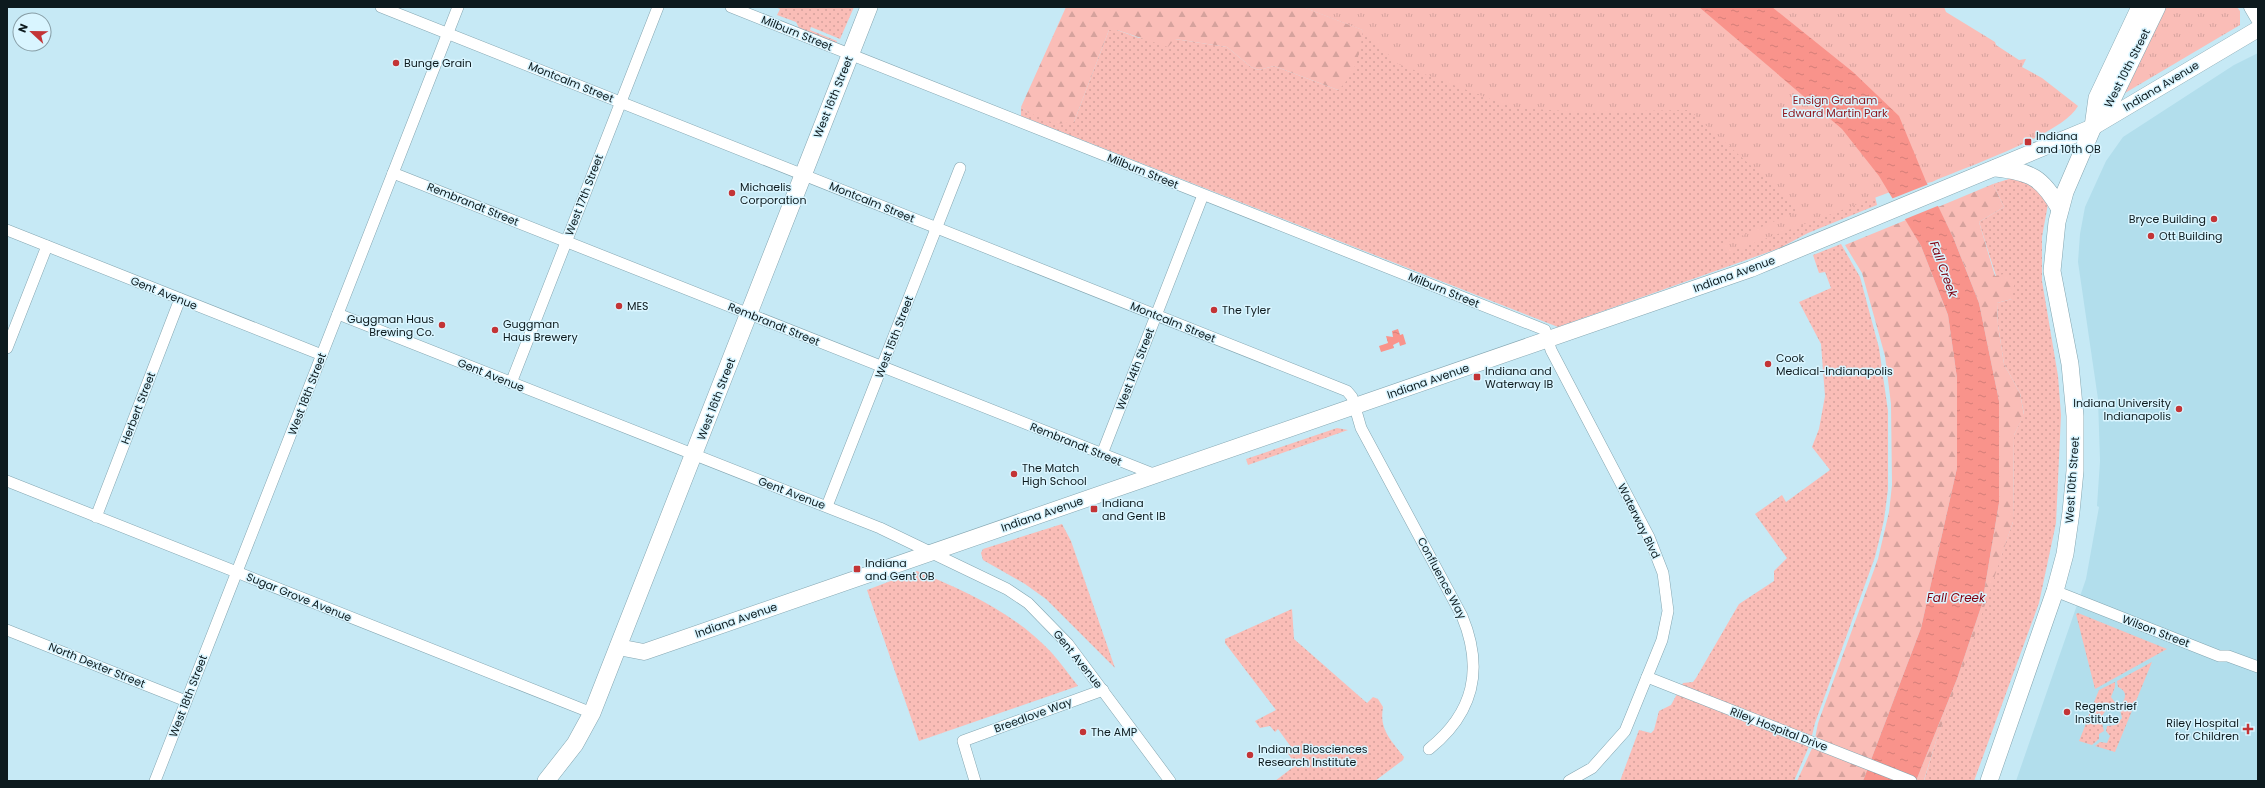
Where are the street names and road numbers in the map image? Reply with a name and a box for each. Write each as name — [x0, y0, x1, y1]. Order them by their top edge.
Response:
street label: Milburn Street — [759, 11, 835, 55]
street label: West 10th Street — [2100, 26, 2154, 110]
street label: West 16th Street — [809, 54, 857, 140]
street label: Indiana Avenue — [2120, 57, 2202, 115]
street label: Montcalm Street — [526, 58, 616, 106]
street label: Milburn Street — [1105, 149, 1181, 193]
street label: West 17th Street — [561, 152, 607, 238]
street label: Rembrandt Street — [425, 178, 521, 230]
street label: Montcalm Street — [827, 178, 917, 226]
street label: Indiana Avenue — [1691, 252, 1777, 296]
street label: Milburn Street — [1406, 268, 1482, 312]
street label: Gent Avenue — [128, 272, 200, 314]
street label: West 15th Street — [871, 294, 917, 380]
street label: Rembrandt Street — [726, 298, 822, 350]
street label: Montcalm Street — [1128, 298, 1218, 346]
street label: West 14th Street — [1112, 326, 1158, 412]
street label: West 18th Street — [284, 351, 330, 437]
street label: Gent Avenue — [455, 354, 527, 396]
street label: West 16th Street — [693, 356, 739, 442]
street label: Indiana Avenue — [1385, 359, 1471, 403]
street label: Herbert Street — [117, 370, 159, 446]
street label: Rembrandt Street — [1028, 418, 1124, 470]
street label: West 10th Street — [2061, 436, 2083, 524]
street label: Gent Avenue — [756, 473, 828, 513]
street label: Waterway Blvd — [1614, 481, 1664, 561]
street label: Indiana Avenue — [999, 492, 1085, 536]
street label: Confluence Way — [1414, 534, 1471, 622]
street label: Sugar Grove Avenue — [244, 569, 354, 626]
street label: Indiana Avenue — [693, 598, 779, 642]
street label: Wilson Street — [2120, 611, 2192, 651]
street label: Gent Avenue — [1050, 627, 1107, 692]
street label: North Dexter Street — [46, 638, 148, 692]
street label: West 18th Street — [165, 653, 211, 739]
street label: Breedlove Way — [992, 693, 1075, 737]
street label: Riley Hospital Drive — [1728, 703, 1830, 755]

